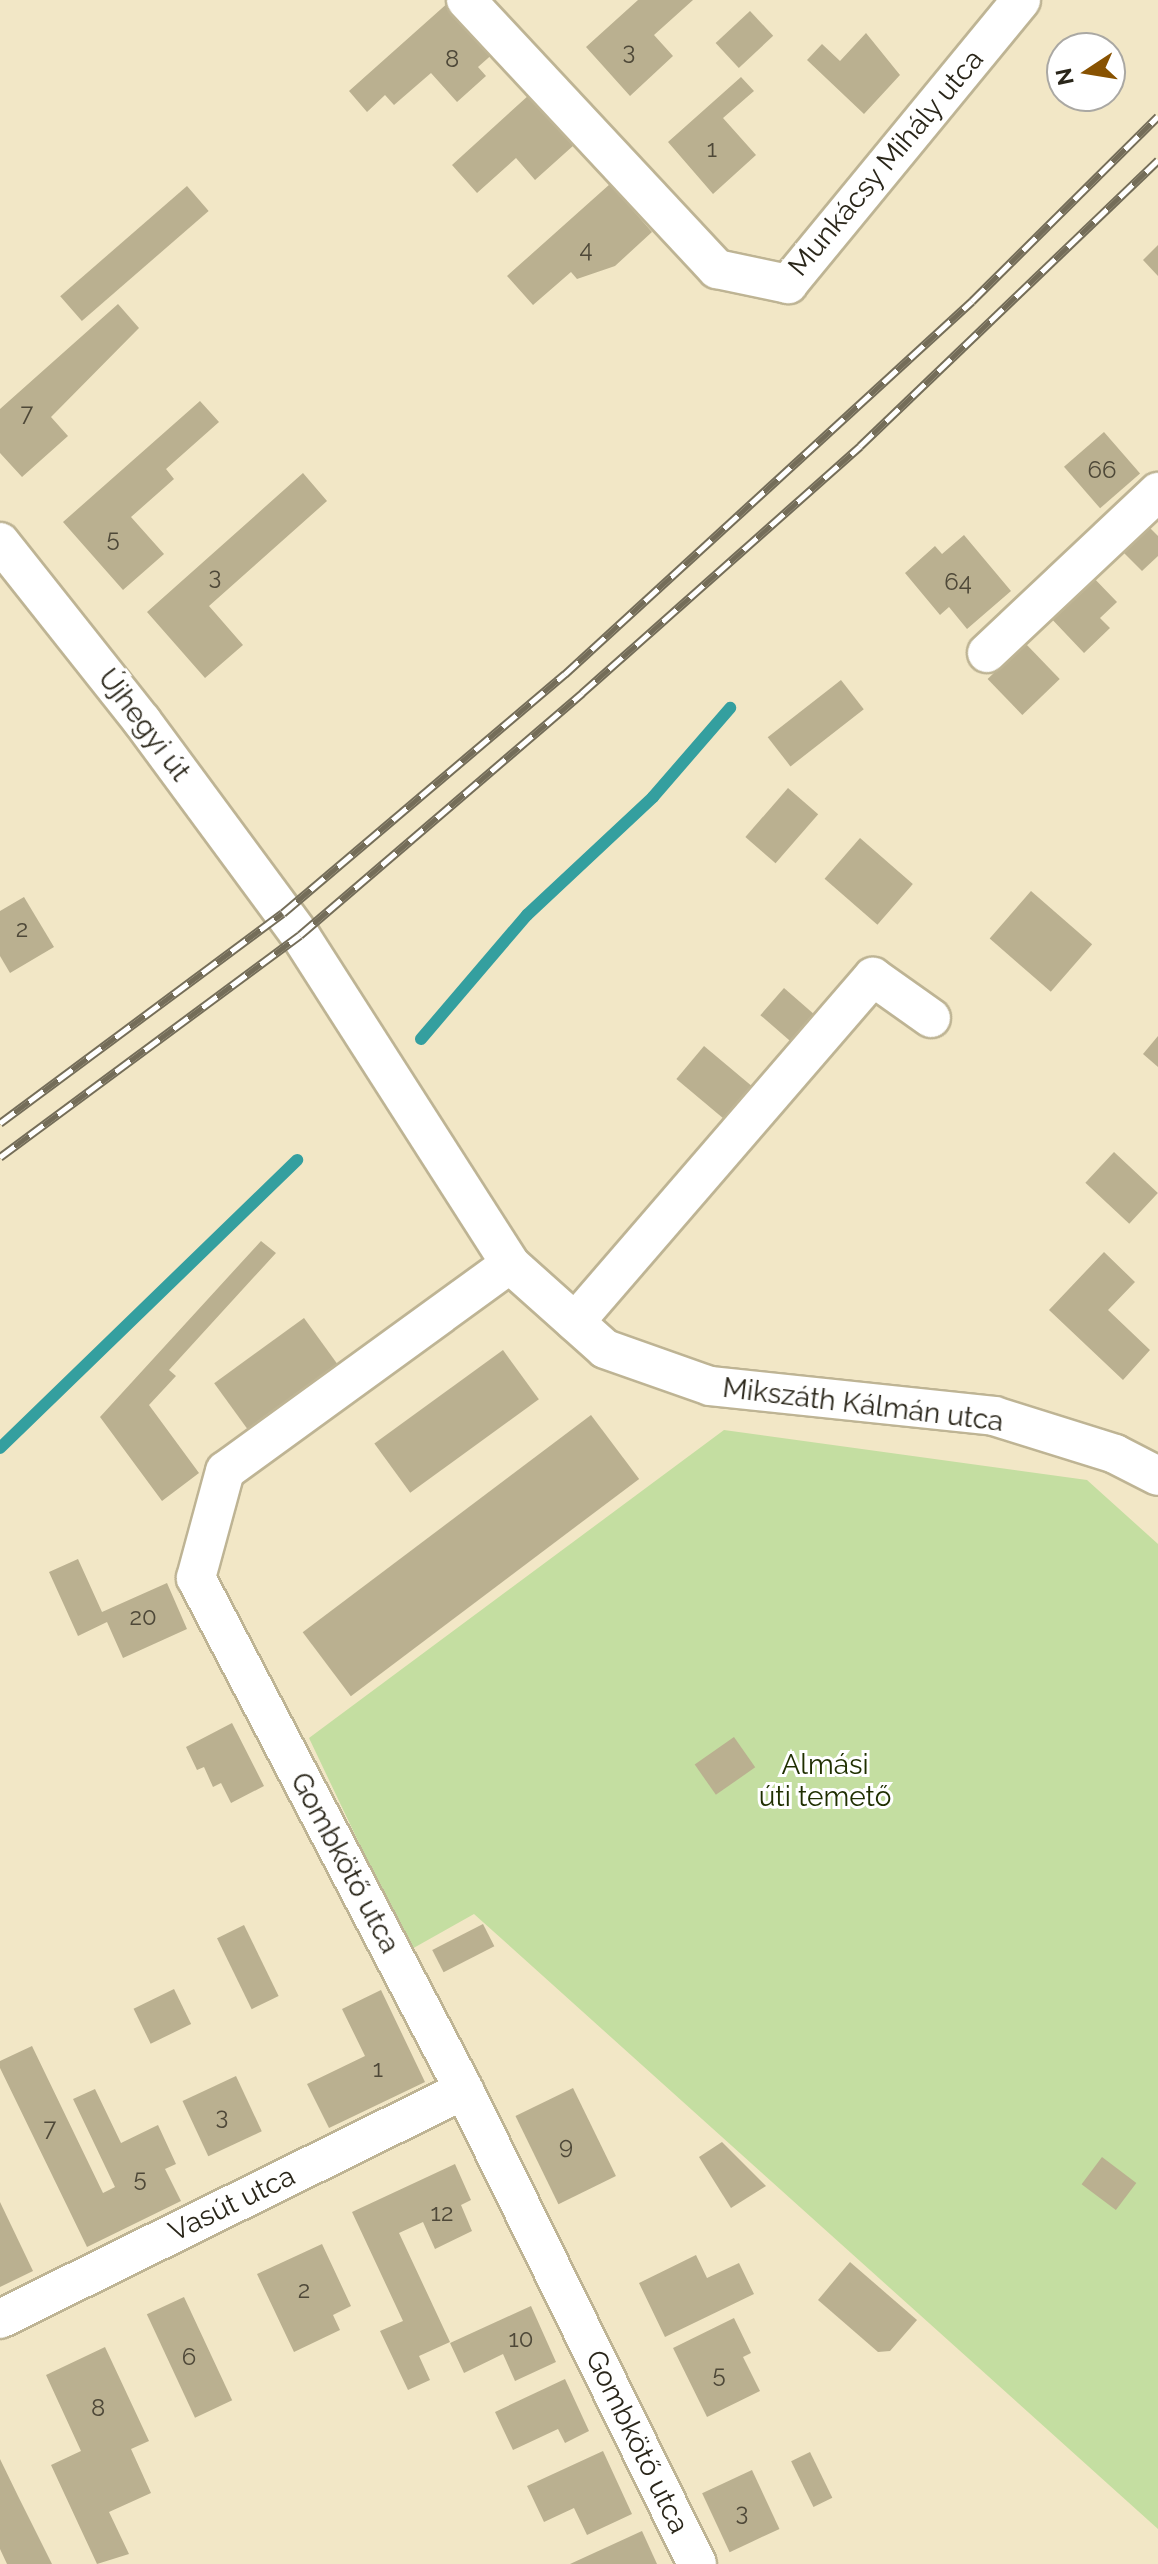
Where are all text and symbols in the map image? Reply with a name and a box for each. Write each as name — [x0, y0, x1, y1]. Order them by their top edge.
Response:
north arrow — [1046, 32, 1126, 112]
house number: 3 — [623, 37, 635, 65]
street label: Munkácsy Mihály utca — [781, 42, 991, 284]
house number: 8 — [445, 45, 459, 73]
text: N — [1050, 66, 1079, 87]
house number: 1 — [707, 135, 717, 163]
house number: 4 — [579, 235, 593, 263]
house number: 7 — [21, 399, 33, 427]
house number: 66 — [1088, 456, 1116, 484]
house number: 5 — [106, 524, 120, 552]
house number: 3 — [209, 562, 221, 590]
house number: 64 — [944, 568, 972, 596]
street label: Újhegyi út — [91, 662, 197, 788]
house number: 2 — [16, 915, 28, 943]
street label: Mikszáth Kálmán utca — [721, 1371, 1005, 1439]
house number: 20 — [129, 1603, 157, 1631]
park label: Almási úti temető — [759, 1748, 891, 1814]
street label: Gombkötő utca — [283, 1767, 407, 1959]
house number: 1 — [373, 2055, 383, 2083]
house number: 3 — [216, 2102, 228, 2130]
house number: 7 — [44, 2114, 56, 2142]
house number: 9 — [559, 2132, 573, 2160]
street label: Vasút utca — [164, 2159, 300, 2249]
house number: 5 — [133, 2164, 147, 2192]
house number: 12 — [431, 2199, 453, 2227]
house number: 2 — [298, 2276, 310, 2304]
house number: 10 — [509, 2325, 533, 2353]
house number: 6 — [182, 2343, 196, 2371]
street label: Gombkötő utca — [578, 2345, 696, 2539]
house number: 5 — [712, 2360, 726, 2388]
house number: 8 — [91, 2394, 105, 2422]
house number: 3 — [736, 2498, 748, 2526]

